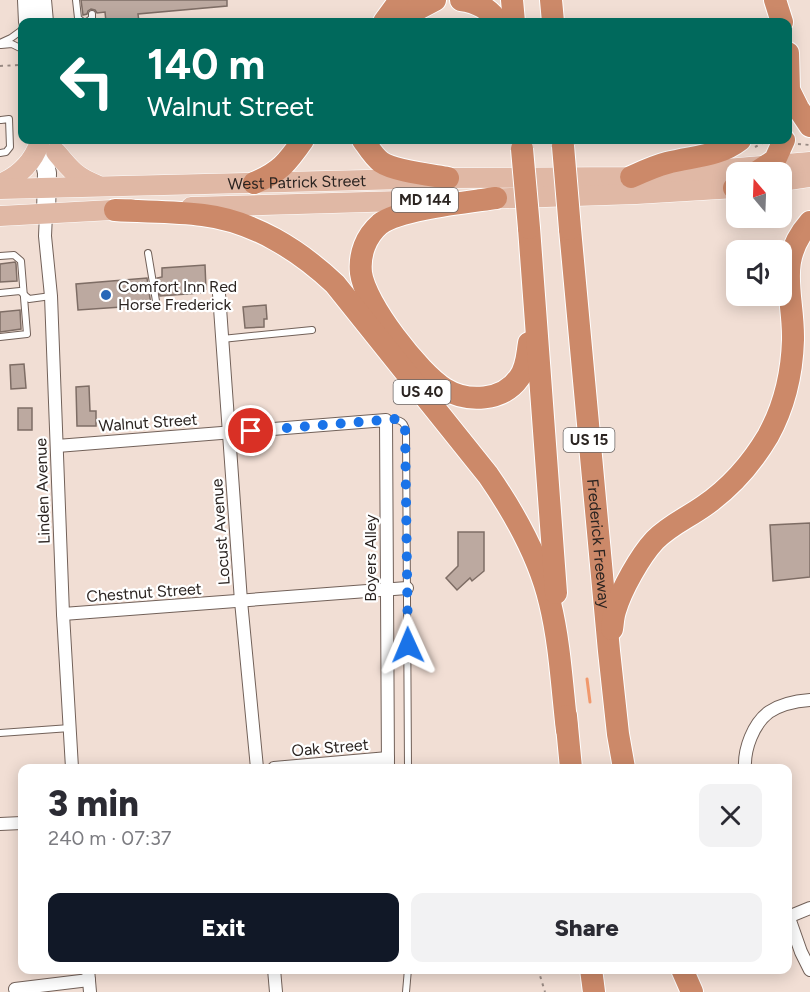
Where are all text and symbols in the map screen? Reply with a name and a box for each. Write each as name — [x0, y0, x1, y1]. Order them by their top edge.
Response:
text: 140 m — [147, 39, 265, 90]
icon: left — [48, 42, 126, 120]
text: Walnut Street — [147, 90, 314, 123]
north arrow — [726, 162, 792, 228]
map controls — [726, 162, 792, 306]
street label: West Patrick Street — [227, 171, 366, 193]
road number: MD 144 — [392, 188, 458, 212]
button: sound — [726, 240, 792, 306]
place label: Comfort Inn Red Horse Frederick — [118, 277, 237, 314]
marker: Comfort Inn Red Horse Frederick — [99, 288, 113, 302]
road number: US 40 — [394, 380, 450, 404]
pin — [225, 405, 276, 456]
street label: Walnut Street — [98, 410, 198, 435]
icon: arrive — [234, 414, 267, 447]
road number: US 15 — [564, 428, 614, 452]
street label: Linden Avenue — [31, 437, 54, 544]
street label: Locust Avenue — [207, 478, 234, 586]
street label: Frederick Freeway — [583, 478, 614, 610]
street label: Boyers Alley — [361, 514, 380, 602]
street label: Chestnut Street — [86, 579, 202, 606]
position arrow — [376, 613, 440, 677]
street label: Oak Street — [291, 735, 369, 760]
text: 3 min — [48, 782, 139, 825]
button: close — [699, 784, 762, 847]
text: 240 m · 07:37 — [48, 826, 172, 850]
button: Exit — [48, 893, 399, 962]
button: Share — [411, 893, 762, 962]

